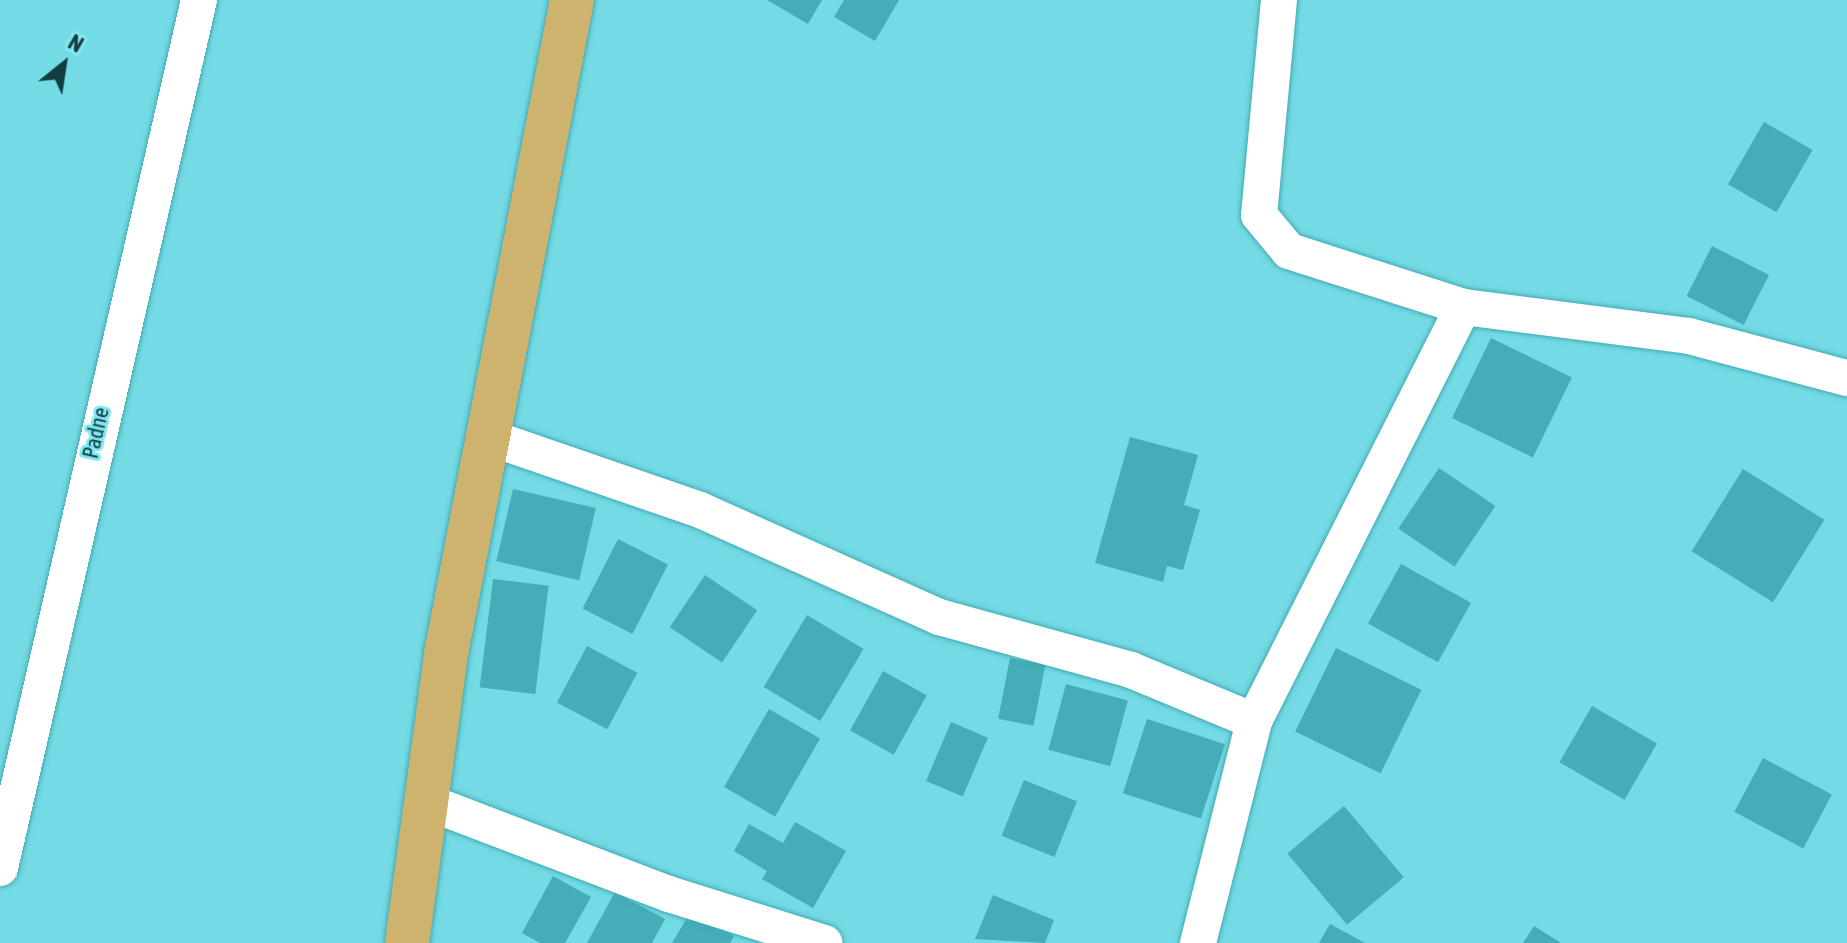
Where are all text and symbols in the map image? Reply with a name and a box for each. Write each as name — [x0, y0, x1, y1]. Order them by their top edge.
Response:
north arrow — [24, 24, 104, 104]
text: N — [64, 29, 88, 58]
street label: Padne — [77, 405, 115, 461]

